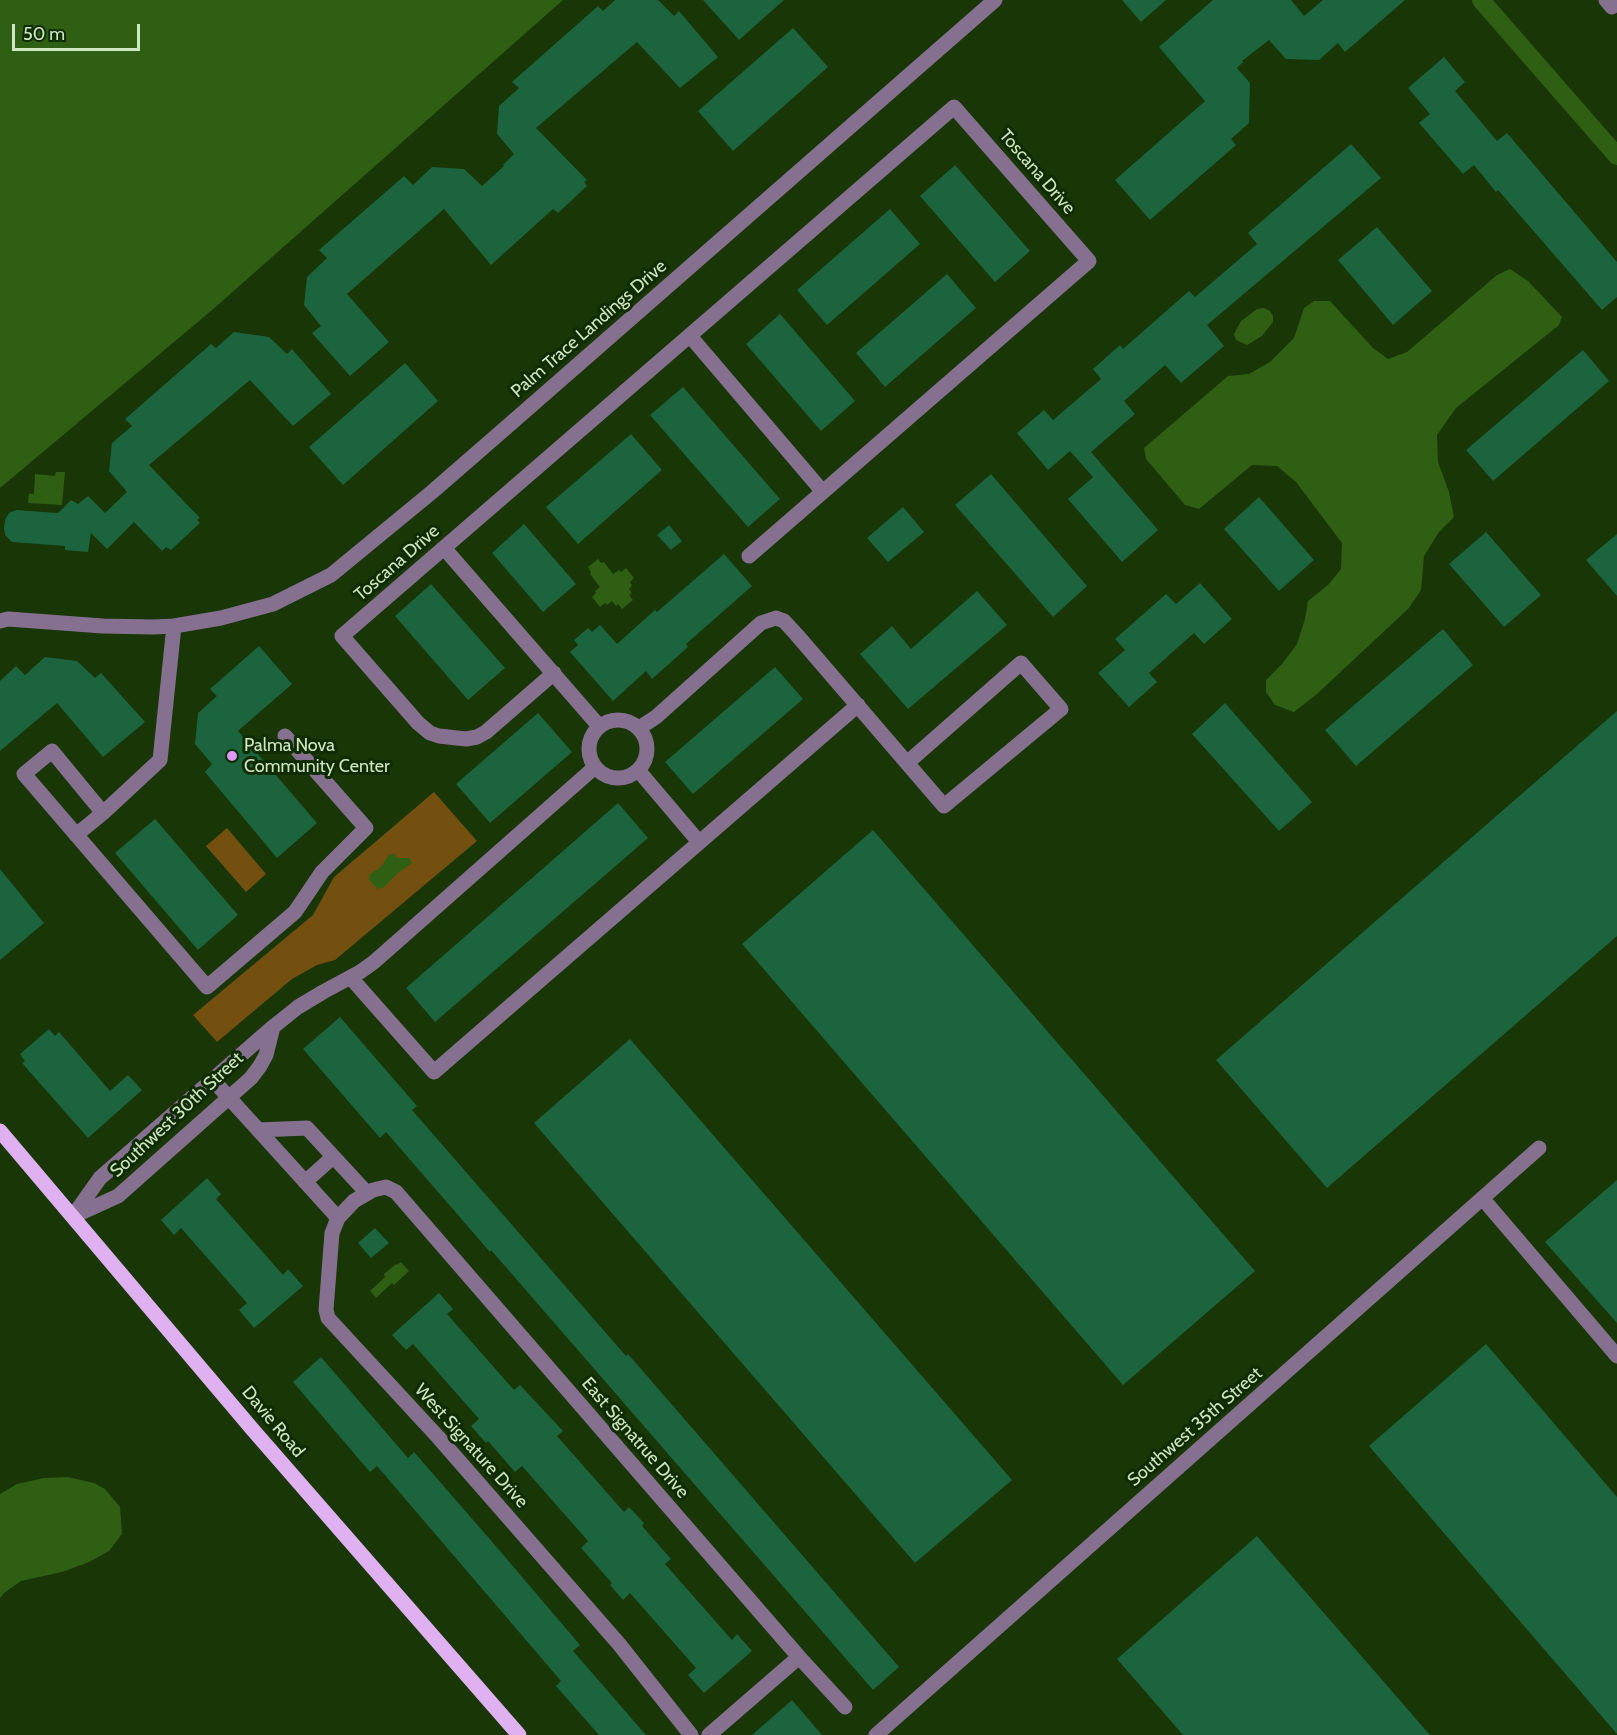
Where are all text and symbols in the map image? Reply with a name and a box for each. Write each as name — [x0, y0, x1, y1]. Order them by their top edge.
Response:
scale bar — [15, 12, 142, 50]
text: 50 m — [23, 23, 65, 45]
street label: Toscana Drive — [994, 125, 1080, 219]
street label: Palm Trace Landings Drive — [507, 256, 671, 402]
street label: Toscana Drive — [350, 520, 444, 606]
place label: Palma Nova Community Center — [244, 735, 390, 777]
marker: Palma Nova Community Center — [225, 749, 239, 763]
street label: Southwest 30th Street — [106, 1048, 248, 1182]
street label: Southwest 35th Street — [1123, 1363, 1267, 1491]
street label: East Signatrue Drive — [577, 1373, 693, 1503]
street label: West Signature Drive — [410, 1380, 532, 1512]
street label: Davie Road — [237, 1382, 309, 1462]

